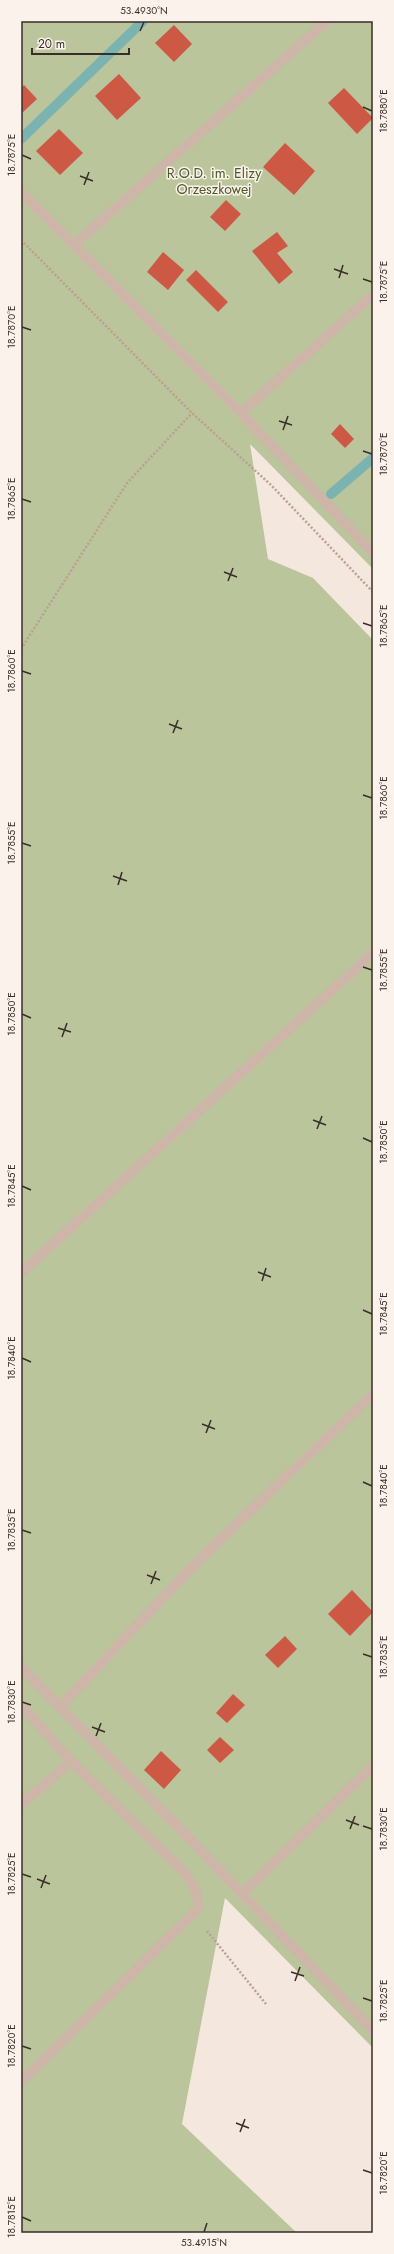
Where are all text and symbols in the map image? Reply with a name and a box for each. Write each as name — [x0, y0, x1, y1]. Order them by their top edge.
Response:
text: 53.4930°N — [120, 3, 168, 18]
scale bar — [32, 30, 129, 56]
text: 20 m — [38, 35, 65, 53]
text: 18.7880°E — [376, 89, 391, 133]
text: 18.7875°E — [4, 134, 19, 176]
park label: R.O.D. im. Elizy Orzeszkowej — [167, 163, 262, 199]
text: 18.7875°E — [376, 261, 391, 303]
text: 18.7870°E — [4, 306, 19, 348]
text: 18.7870°E — [376, 433, 391, 475]
text: 18.7865°E — [4, 477, 19, 521]
text: 18.7865°E — [376, 604, 391, 648]
text: 18.7860°E — [4, 649, 19, 693]
text: 18.7860°E — [376, 776, 391, 820]
text: 18.7855°E — [4, 821, 19, 865]
text: 18.7855°E — [376, 948, 391, 992]
text: 18.7850°E — [4, 992, 19, 1036]
text: 18.7850°E — [376, 1120, 391, 1164]
text: 18.7845°E — [4, 1164, 19, 1208]
text: 18.7845°E — [376, 1292, 391, 1336]
text: 18.7840°E — [4, 1336, 19, 1380]
text: 18.7840°E — [376, 1464, 391, 1508]
text: 18.7835°E — [4, 1509, 19, 1551]
text: 18.7835°E — [376, 1636, 391, 1678]
text: 18.7830°E — [4, 1680, 19, 1724]
text: 18.7830°E — [376, 1807, 391, 1851]
text: 18.7825°E — [4, 1852, 19, 1896]
text: 18.7825°E — [376, 1979, 391, 2023]
text: 18.7820°E — [4, 2024, 19, 2068]
text: 18.7820°E — [376, 2151, 391, 2195]
text: 18.7815°E — [4, 2196, 19, 2238]
text: 53.4915°N — [181, 2235, 227, 2250]

